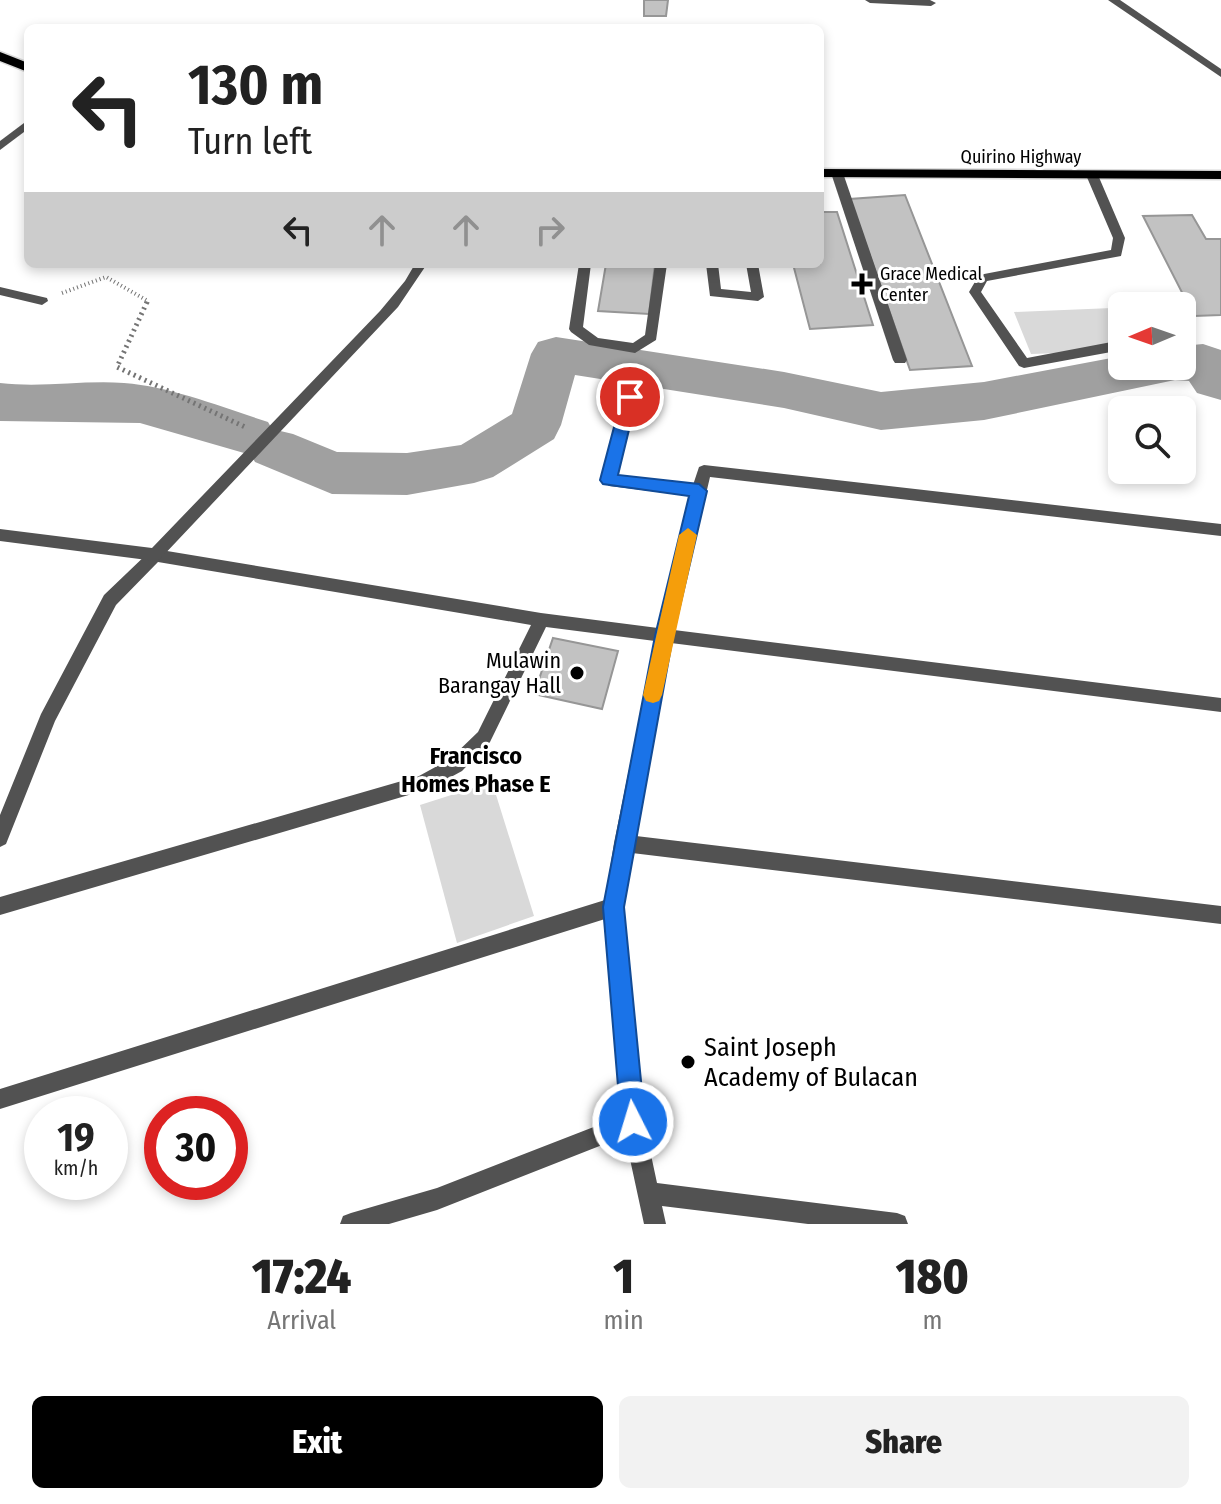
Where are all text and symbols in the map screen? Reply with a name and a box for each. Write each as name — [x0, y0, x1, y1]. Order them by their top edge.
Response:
text: 130 m — [188, 52, 323, 119]
icon: left — [56, 56, 160, 160]
text: Turn left — [188, 120, 312, 164]
street label: Quirino Highway — [961, 146, 1081, 168]
icon: left — [276, 208, 320, 252]
icon: ahead — [360, 208, 404, 252]
icon: ahead — [444, 208, 488, 252]
icon: right — [528, 208, 572, 252]
place label: Grace Medical Center — [880, 263, 982, 306]
marker: Grace Medical Center — [851, 273, 873, 295]
north arrow — [1108, 292, 1196, 380]
map controls — [1108, 292, 1196, 484]
pin — [596, 363, 664, 431]
icon: arrive — [608, 375, 652, 419]
button: search — [1108, 396, 1196, 484]
place label: Mulawin Barangay Hall — [438, 647, 561, 699]
marker: Mulawin Barangay Hall — [568, 664, 586, 682]
district label: Francisco Homes Phase E — [401, 742, 551, 798]
place label: Saint Joseph Academy of Bulacan — [704, 1032, 918, 1093]
marker: Saint Joseph Academy of Bulacan — [679, 1053, 697, 1071]
position arrow — [591, 1080, 675, 1164]
speed limit sign: 30 — [144, 1096, 248, 1200]
text: 19 — [57, 1114, 95, 1162]
text: km/h — [54, 1156, 98, 1180]
text: 17:24 — [252, 1248, 352, 1306]
text: 1 — [613, 1248, 634, 1306]
text: 180 — [896, 1248, 969, 1306]
text: Arrival — [267, 1305, 336, 1336]
text: min — [604, 1305, 644, 1336]
text: m — [922, 1305, 942, 1336]
button: Exit — [32, 1396, 603, 1488]
button: Share — [619, 1396, 1189, 1488]

